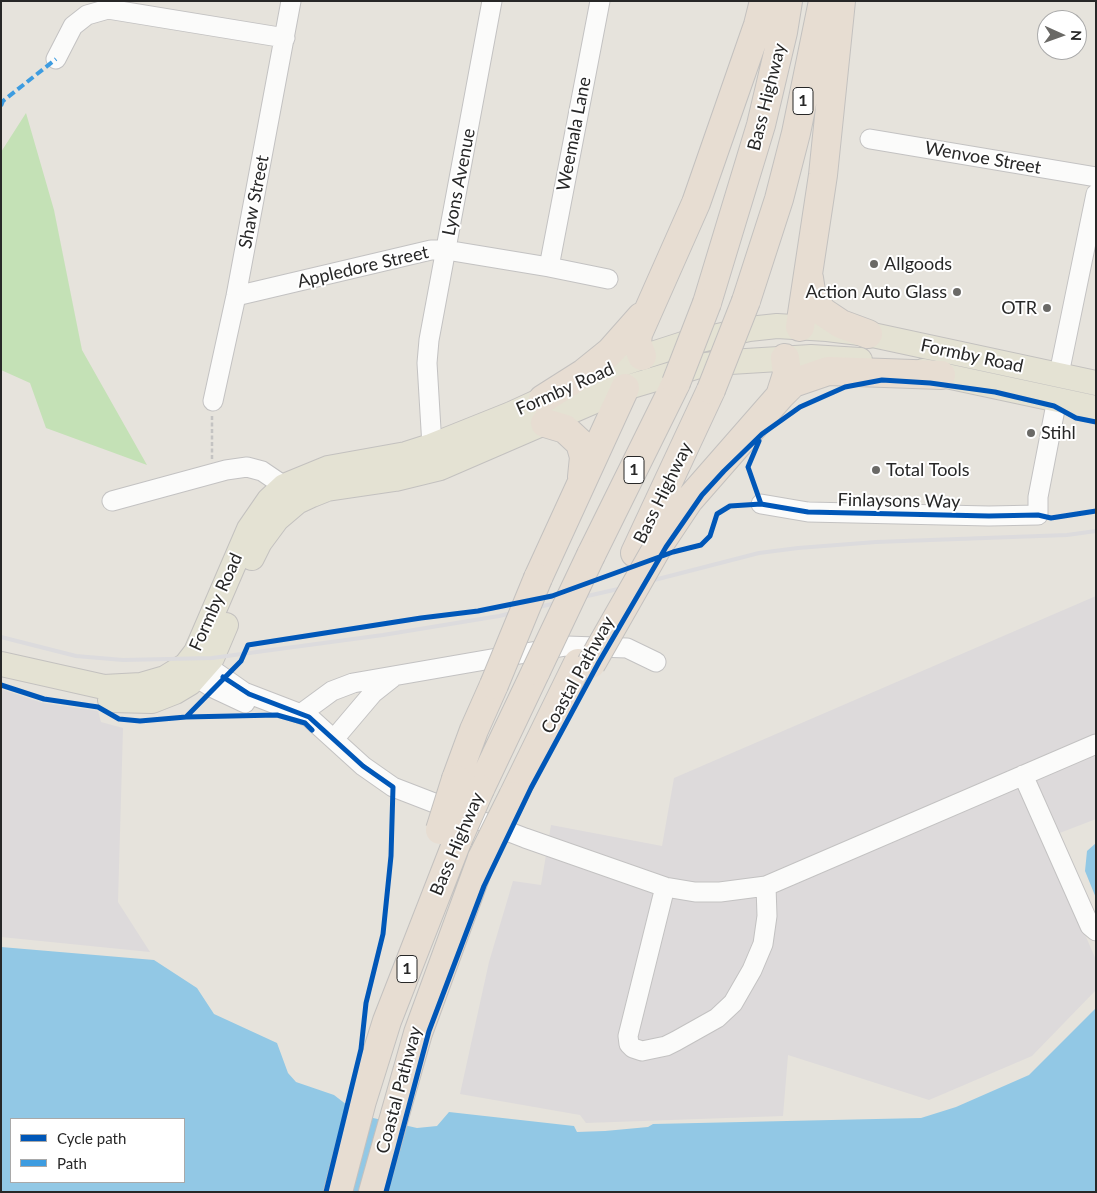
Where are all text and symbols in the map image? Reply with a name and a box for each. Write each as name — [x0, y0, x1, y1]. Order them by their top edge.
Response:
north arrow — [1037, 10, 1087, 60]
text: N — [1068, 30, 1085, 41]
street label: Bass Highway — [743, 41, 791, 153]
street label: Weemala Lane — [552, 75, 596, 193]
road number: 1 — [793, 88, 813, 114]
street label: Lyons Avenue — [438, 127, 480, 237]
street label: Wenvoe Street — [923, 137, 1043, 179]
street label: Shaw Street — [234, 153, 274, 251]
street label: Appledore Street — [295, 241, 431, 293]
place label: Allgoods — [884, 253, 952, 275]
marker: Allgoods — [868, 258, 880, 270]
place label: Action Auto Glass — [805, 281, 947, 303]
marker: Action Auto Glass — [951, 286, 963, 298]
place label: OTR — [1001, 297, 1037, 319]
marker: OTR — [1041, 302, 1053, 314]
street label: Formby Road — [919, 335, 1025, 377]
street label: Formby Road — [513, 358, 617, 420]
place label: Stihl — [1041, 422, 1076, 444]
marker: Stihl — [1025, 427, 1037, 439]
street label: Bass Highway — [629, 439, 697, 547]
road number: 1 — [624, 456, 644, 484]
place label: Total Tools — [886, 459, 970, 481]
marker: Total Tools — [870, 464, 882, 476]
street label: Finlaysons Way — [837, 489, 961, 513]
street label: Formby Road — [185, 550, 247, 654]
street label: Coastal Pathway — [537, 613, 619, 737]
street label: Bass Highway — [426, 789, 488, 899]
road number: 1 — [397, 956, 417, 982]
street label: Coastal Pathway — [372, 1024, 426, 1156]
legend — [10, 1118, 185, 1183]
text: Cycle path — [57, 1129, 126, 1147]
text: Path — [57, 1154, 87, 1172]

